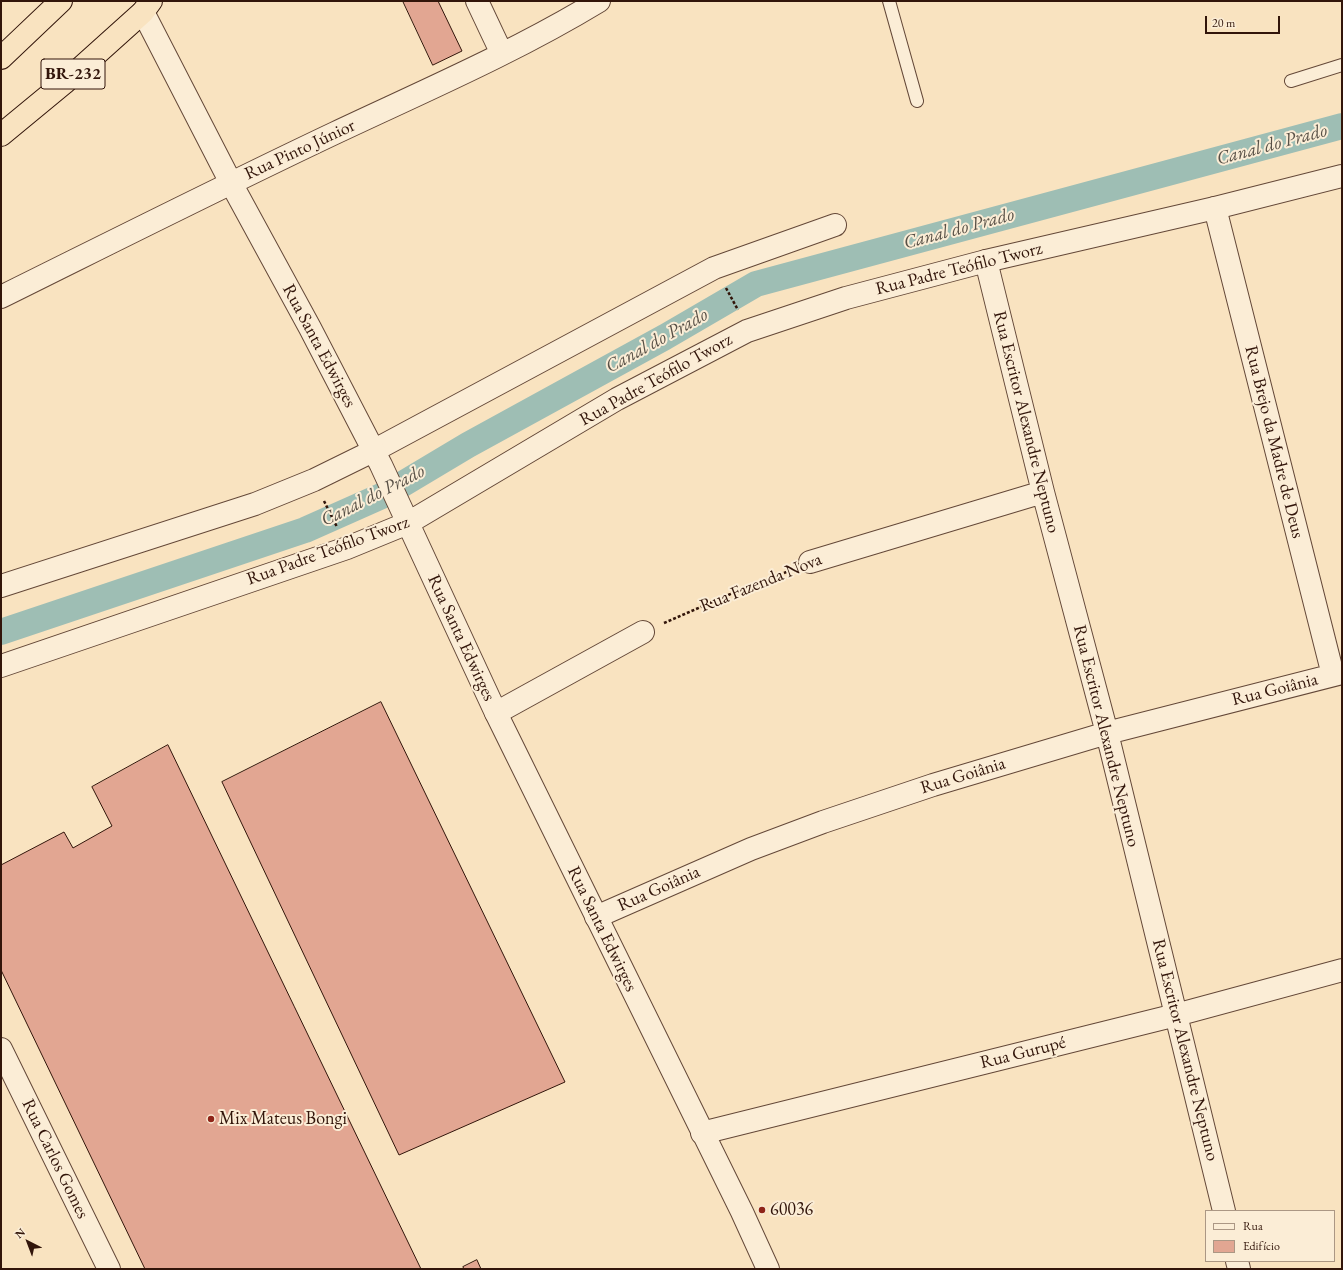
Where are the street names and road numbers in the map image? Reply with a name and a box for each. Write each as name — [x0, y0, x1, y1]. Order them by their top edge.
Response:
road number: BR-232 — [41, 59, 105, 89]
street label: Rua Pinto Júnior — [241, 115, 359, 185]
street label: Rua Padre Teófilo Tworz — [873, 238, 1045, 300]
street label: Rua Santa Edwirges — [277, 281, 361, 411]
street label: Rua Escritor Alexandre Neptuno — [988, 309, 1064, 535]
street label: Rua Padre Teófilo Tworz — [576, 329, 736, 431]
street label: Rua Brejo da Madre de Deus — [1240, 344, 1308, 540]
street label: Rua Padre Teófilo Tworz — [244, 512, 412, 590]
street label: Rua Fazenda Nova — [697, 549, 825, 617]
street label: Rua Santa Edwirges — [422, 571, 500, 705]
street label: Rua Escritor Alexandre Neptuno — [1068, 623, 1144, 849]
street label: Rua Goiânia — [1230, 669, 1320, 711]
street label: Rua Goiânia — [918, 753, 1008, 799]
street label: Rua Goiânia — [614, 861, 704, 917]
street label: Rua Santa Edwirges — [562, 863, 642, 995]
street label: Rua Escritor Alexandre Neptuno — [1147, 937, 1223, 1163]
street label: Rua Gurupé — [978, 1032, 1068, 1074]
street label: Rua Carlos Gomes — [17, 1096, 93, 1222]

